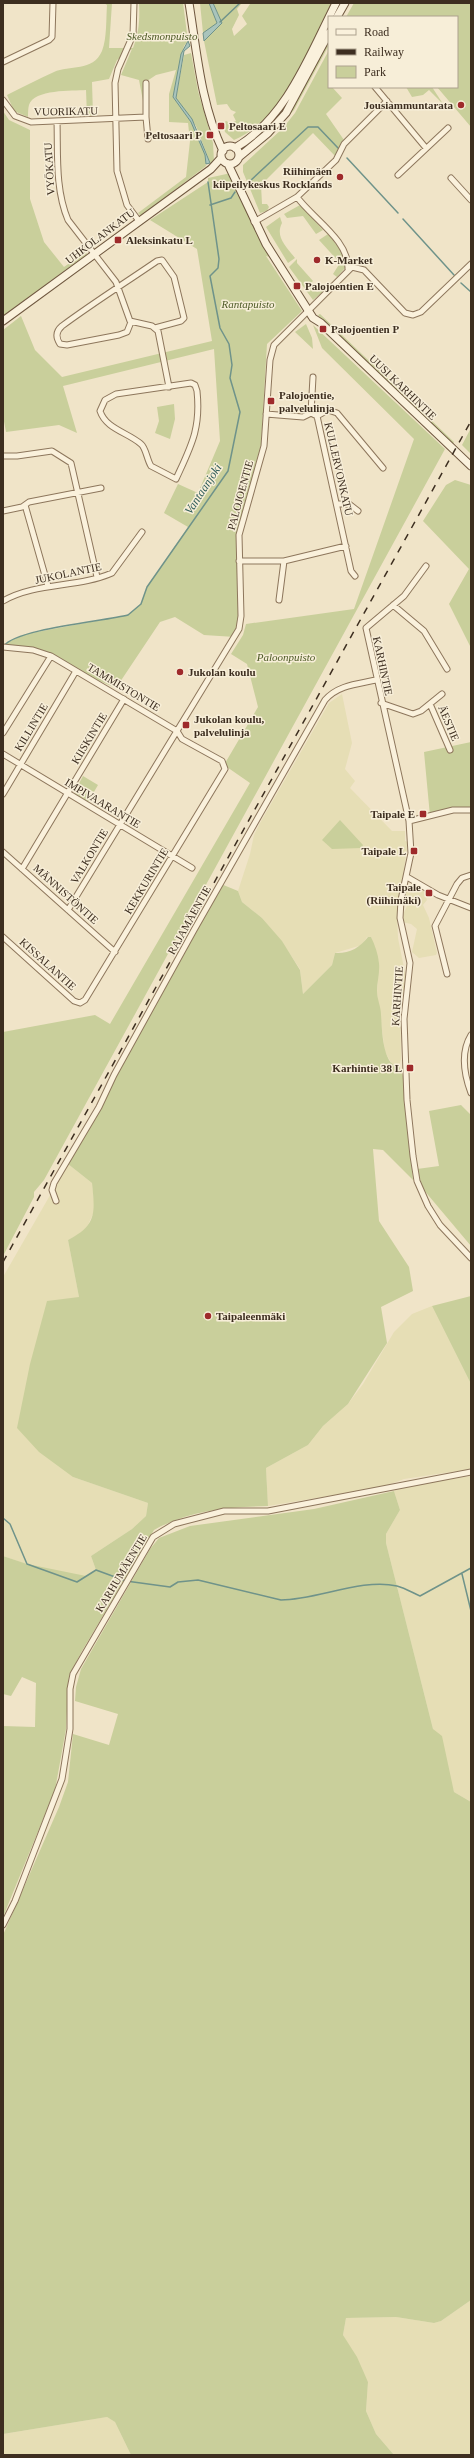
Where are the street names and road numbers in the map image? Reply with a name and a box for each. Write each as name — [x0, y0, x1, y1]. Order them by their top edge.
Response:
street label: VUORIKATU — [34, 104, 98, 118]
street label: VYÖKATU — [42, 142, 56, 196]
street label: UHKOLANKATU — [63, 206, 137, 266]
street label: UUSI KARHINTIE — [367, 352, 439, 422]
street label: KULLERVONKATU — [322, 421, 356, 517]
street label: PALOJOENTIE — [225, 459, 255, 531]
street label: JUKOLANTIE — [34, 560, 103, 586]
street label: KARHINTIE — [371, 635, 395, 697]
street label: TAMMISTONTIE — [85, 661, 163, 714]
street label: KILLINTIE — [12, 701, 50, 753]
street label: ÄESTIE — [436, 703, 462, 743]
street label: KIISKINTIE — [69, 710, 109, 766]
street label: IMPIVAARANTIE — [63, 776, 143, 830]
street label: VALKONTIE — [68, 826, 110, 886]
street label: KEKKURINTIE — [122, 846, 170, 916]
street label: MÄNNISTÖNTIE — [31, 862, 101, 926]
street label: RAJAMÄENTIE — [165, 883, 213, 957]
street label: KISSALANTIE — [17, 936, 79, 993]
street label: KARHINTIE — [389, 965, 405, 1026]
street label: KARHUMÄENTIE — [93, 1532, 149, 1614]

